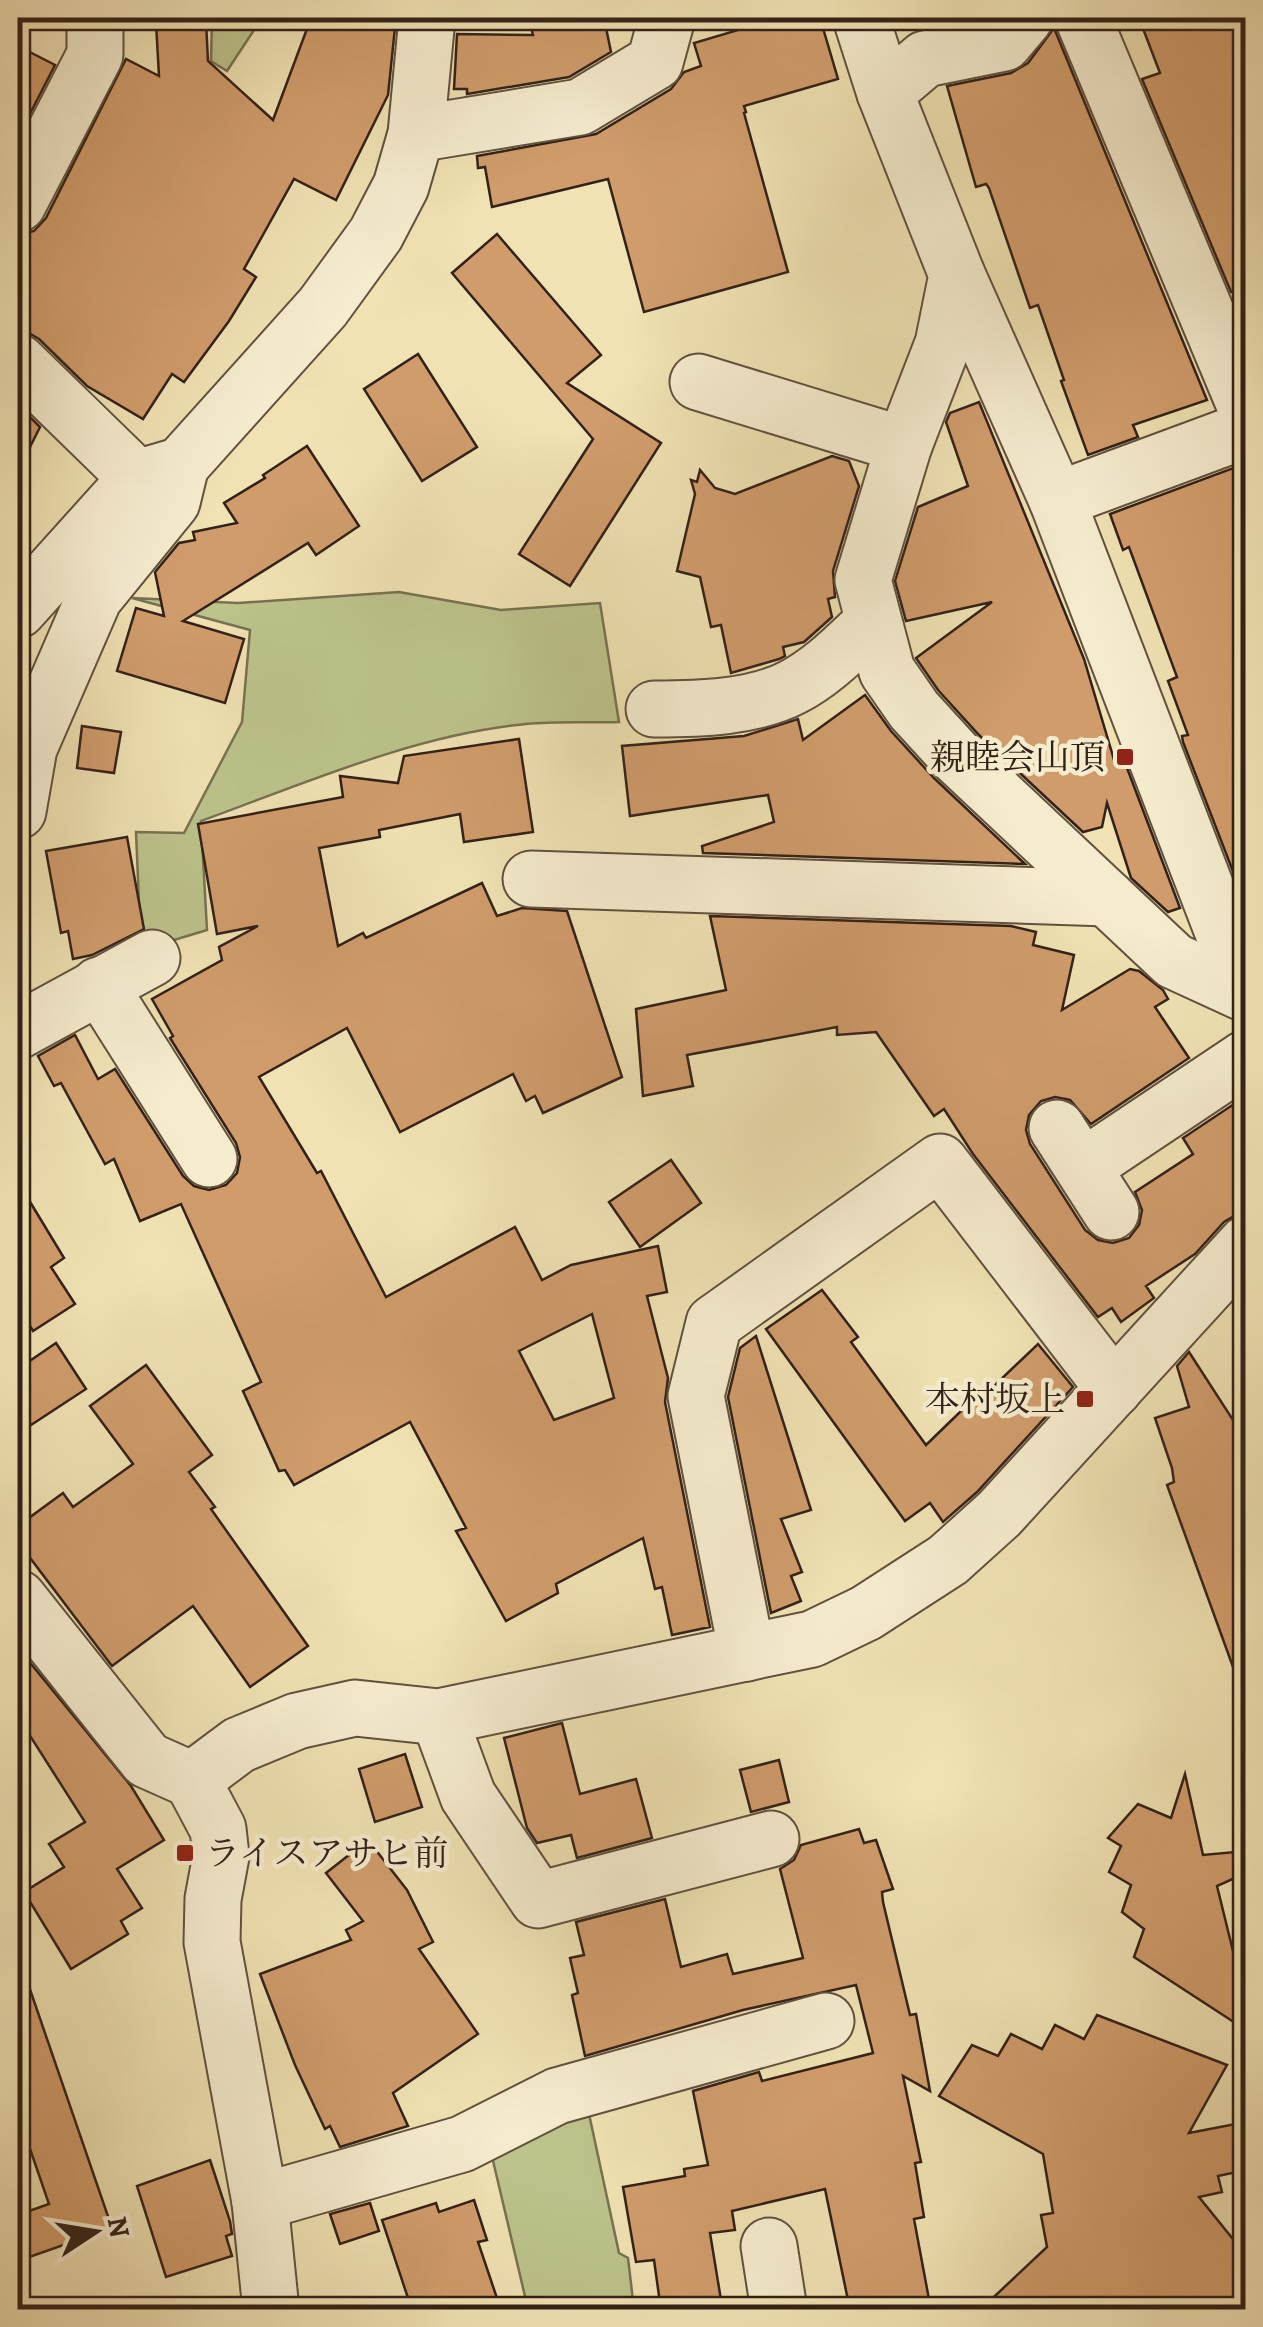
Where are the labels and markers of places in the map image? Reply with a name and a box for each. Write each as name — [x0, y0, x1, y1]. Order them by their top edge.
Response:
place label: 親睦会山頂 — [930, 733, 1105, 781]
marker: 親睦会山頂 — [1114, 746, 1136, 768]
place label: 本村坂上 — [925, 1375, 1065, 1423]
marker: 本村坂上 — [1074, 1388, 1096, 1410]
place label: ライスアサヒ前 — [205, 1829, 449, 1877]
marker: ライスアサヒ前 — [174, 1842, 196, 1864]

